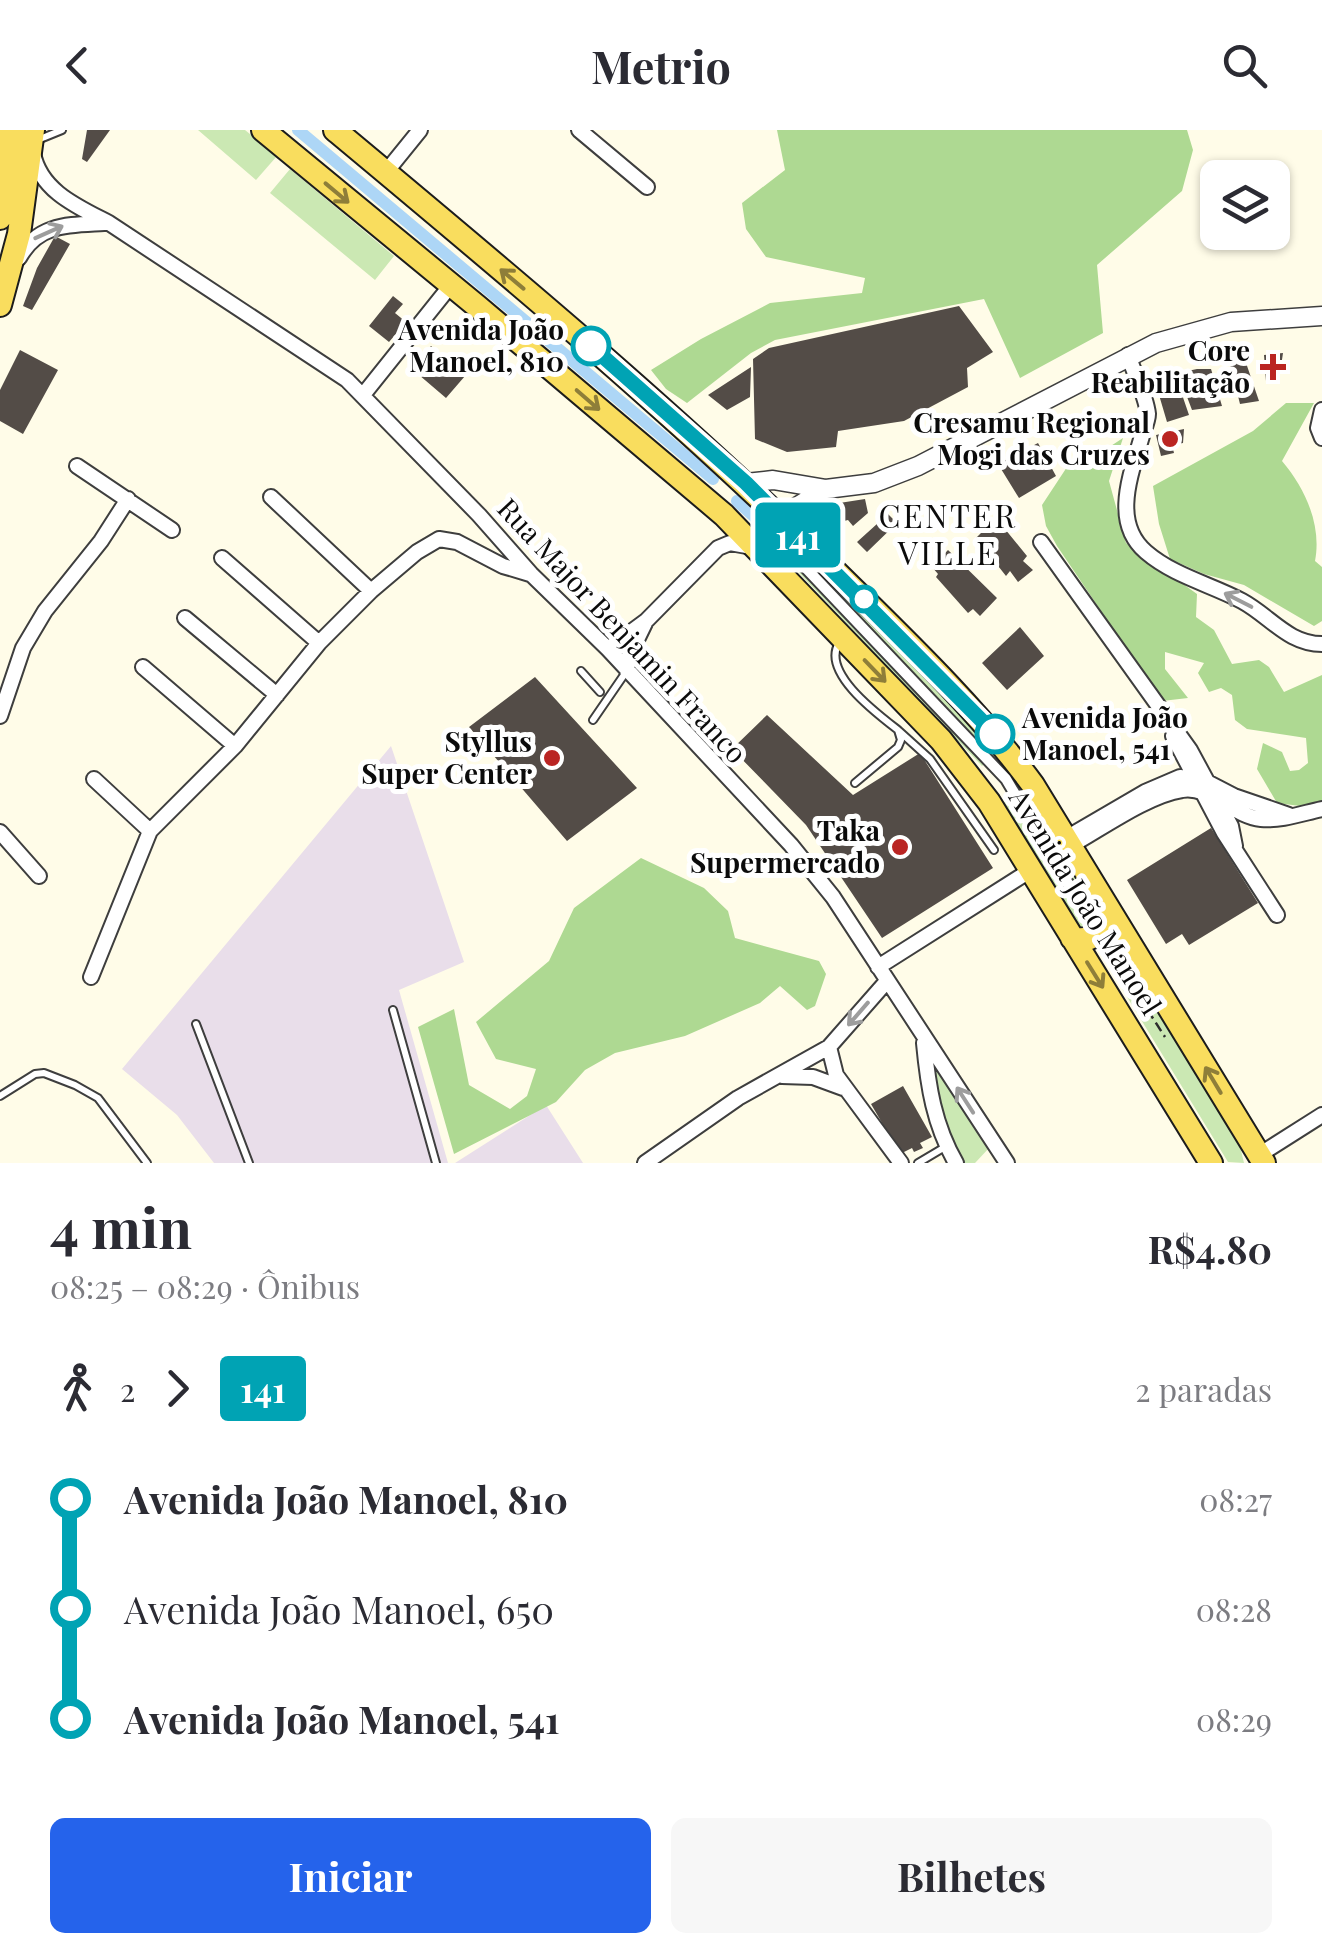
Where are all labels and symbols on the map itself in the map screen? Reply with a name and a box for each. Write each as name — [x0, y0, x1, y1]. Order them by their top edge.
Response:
one-way arrow — [324, 181, 349, 204]
one-way arrow — [34, 222, 64, 240]
one-way arrow — [499, 269, 525, 291]
place label: Avenida João Manoel, 810 — [397, 310, 564, 379]
marker: Avenida João Manoel, 810 — [572, 327, 610, 365]
place label: Core Reabilitação — [1091, 331, 1250, 400]
marker: Core Reabilitação — [1260, 354, 1286, 380]
one-way arrow — [575, 388, 600, 411]
place label: Cresamu Regional Mogi das Cruzes — [913, 403, 1150, 472]
marker: Cresamu Regional Mogi das Cruzes — [1159, 428, 1181, 450]
street label: Rua Major Benjamin Franco — [490, 490, 756, 770]
district label: CENTER VILLE — [878, 493, 1018, 573]
line badge: 141 — [740, 502, 856, 568]
unlabelled marker — [851, 586, 877, 612]
one-way arrow — [1223, 590, 1253, 609]
one-way arrow — [863, 658, 887, 682]
place label: Avenida João Manoel, 541 — [1021, 698, 1188, 767]
marker: Avenida João Manoel, 541 — [976, 715, 1014, 753]
place label: Styllus Super Center — [361, 722, 532, 791]
marker: Styllus Super Center — [541, 747, 563, 769]
street label: Avenida João Manoel — [1001, 780, 1171, 1021]
place label: Taka Supermercado — [690, 811, 880, 880]
marker: Taka Supermercado — [889, 836, 911, 858]
one-way arrow — [1085, 960, 1105, 989]
one-way arrow — [847, 1001, 870, 1026]
one-way arrow — [1203, 1066, 1223, 1095]
one-way arrow — [955, 1087, 975, 1114]

